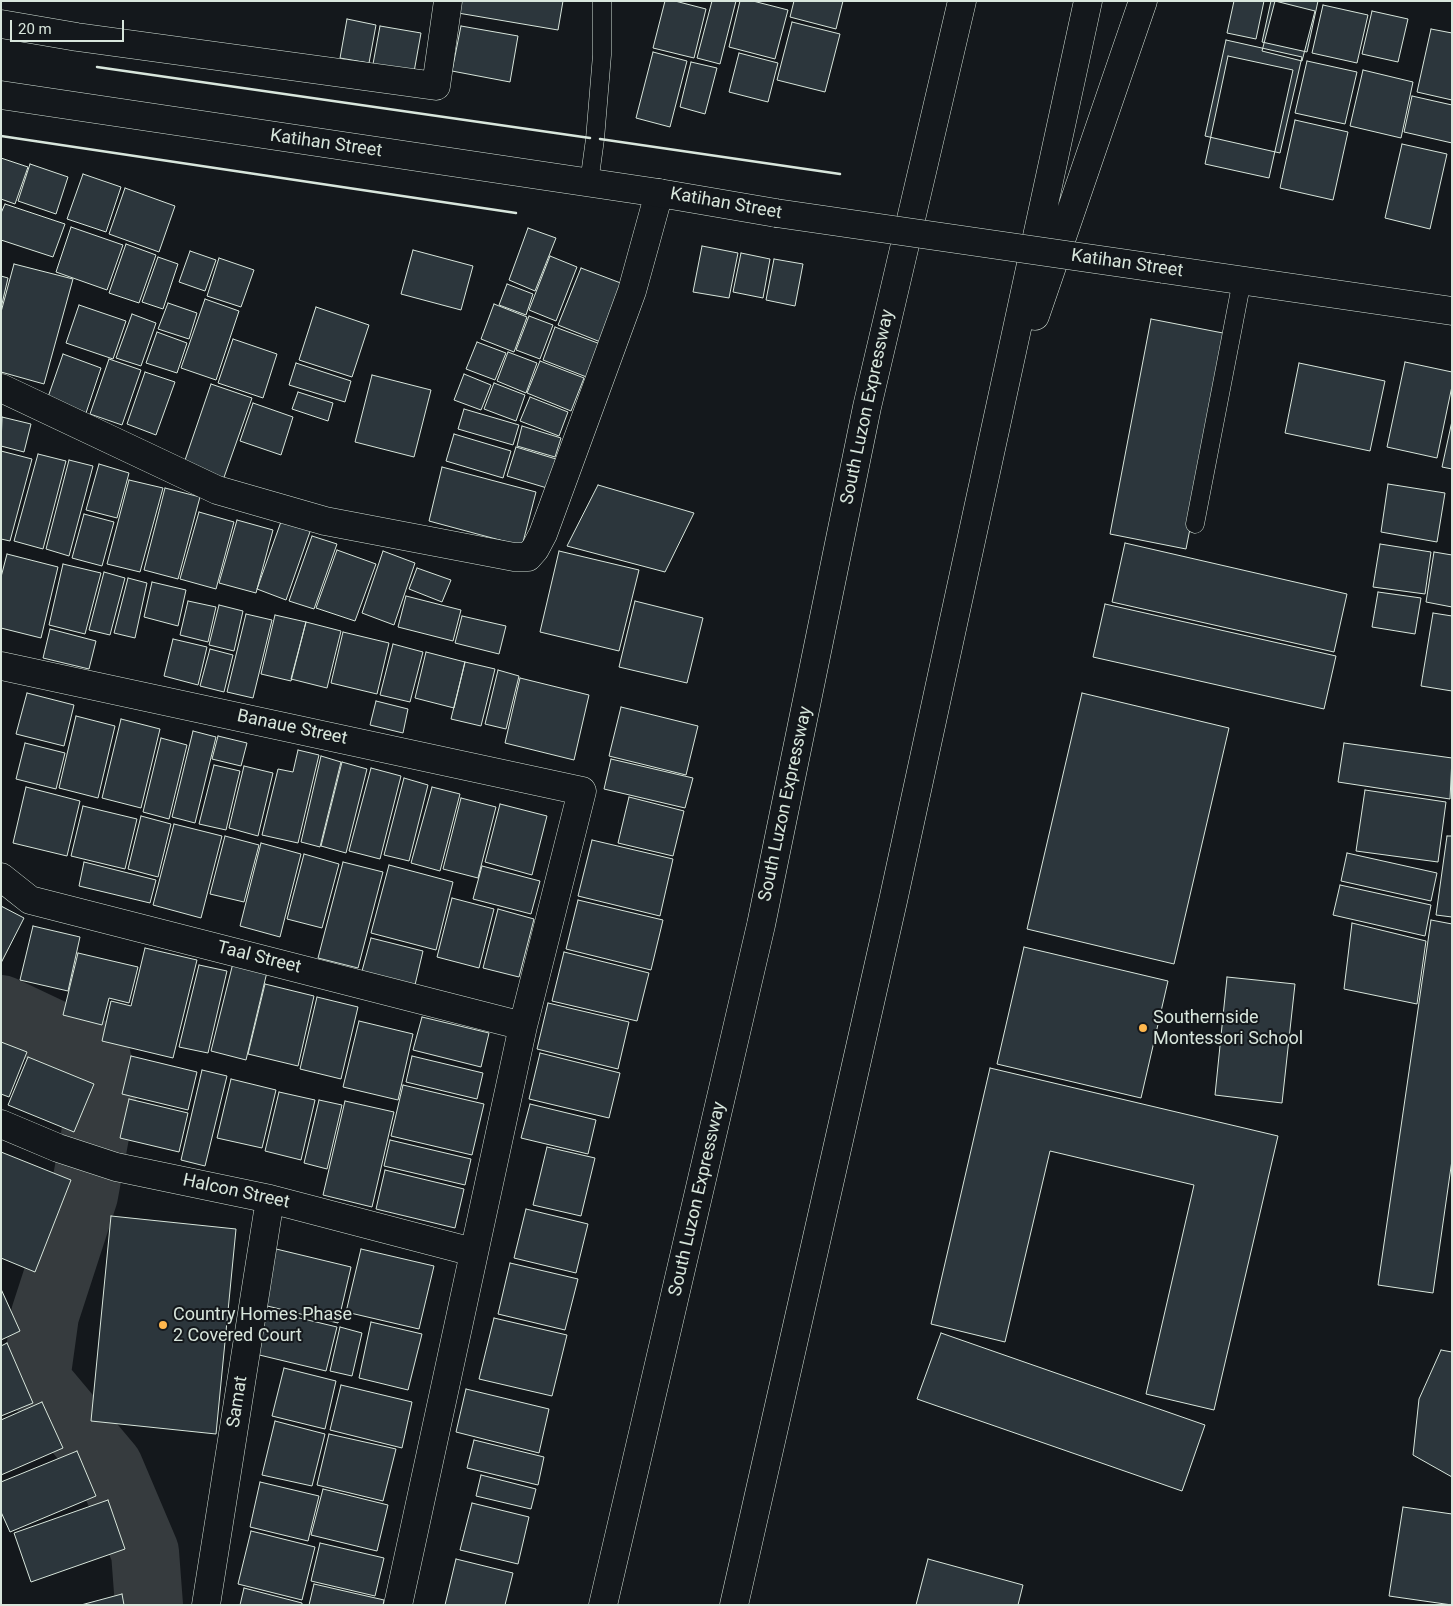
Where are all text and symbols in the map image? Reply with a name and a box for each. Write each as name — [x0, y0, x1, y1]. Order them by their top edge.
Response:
scale bar — [12, 10, 126, 42]
text: 20 m — [18, 20, 52, 38]
street label: Katihan Street — [269, 125, 383, 163]
street label: Katihan Street — [669, 184, 783, 224]
street label: Katihan Street — [1070, 245, 1184, 283]
street label: South Luzon Expressway — [837, 307, 899, 507]
street label: South Luzon Expressway — [755, 704, 817, 904]
street label: Banaue Street — [235, 706, 349, 750]
street label: Taal Street — [215, 937, 303, 979]
place label: Southernside Montessori School — [1153, 1007, 1303, 1050]
marker: Southernside Montessori School — [1137, 1022, 1149, 1034]
street label: South Luzon Expressway — [665, 1100, 731, 1298]
street label: Halcon Street — [181, 1170, 291, 1214]
place label: Country Homes Phase 2 Covered Court — [173, 1304, 352, 1346]
marker: Country Homes Phase 2 Covered Court — [157, 1319, 169, 1331]
street label: Samat — [223, 1375, 253, 1429]

